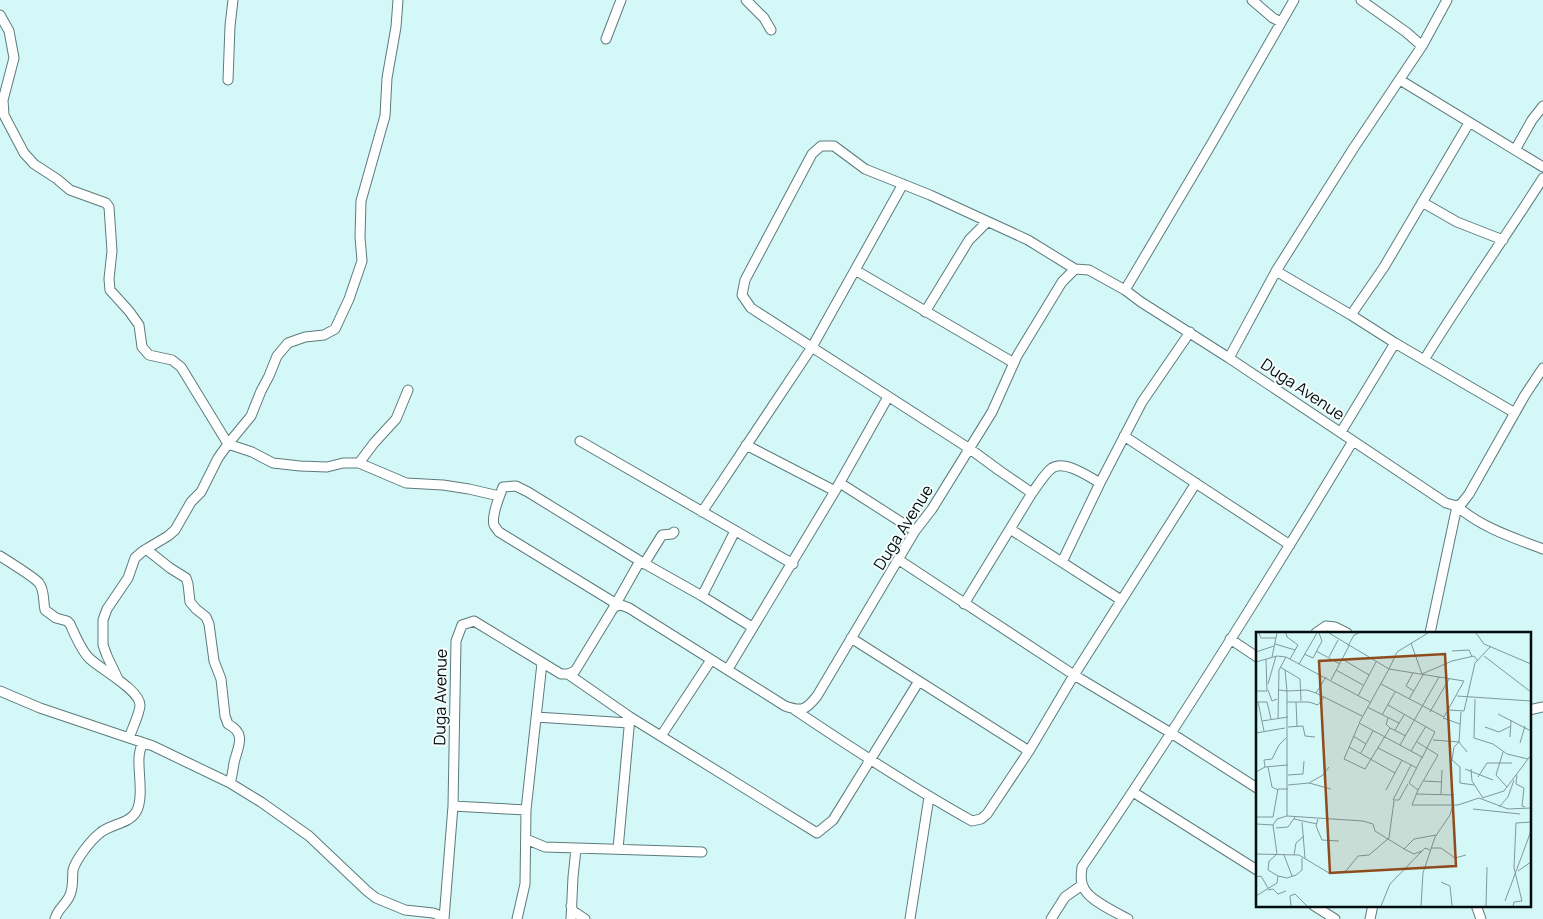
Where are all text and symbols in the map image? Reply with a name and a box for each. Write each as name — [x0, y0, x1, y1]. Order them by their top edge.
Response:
street label: Duga Avenue — [1257, 353, 1349, 425]
street label: Duga Avenue — [868, 480, 938, 574]
inset map — [1256, 632, 1530, 906]
street label: Duga Avenue — [428, 649, 452, 745]

